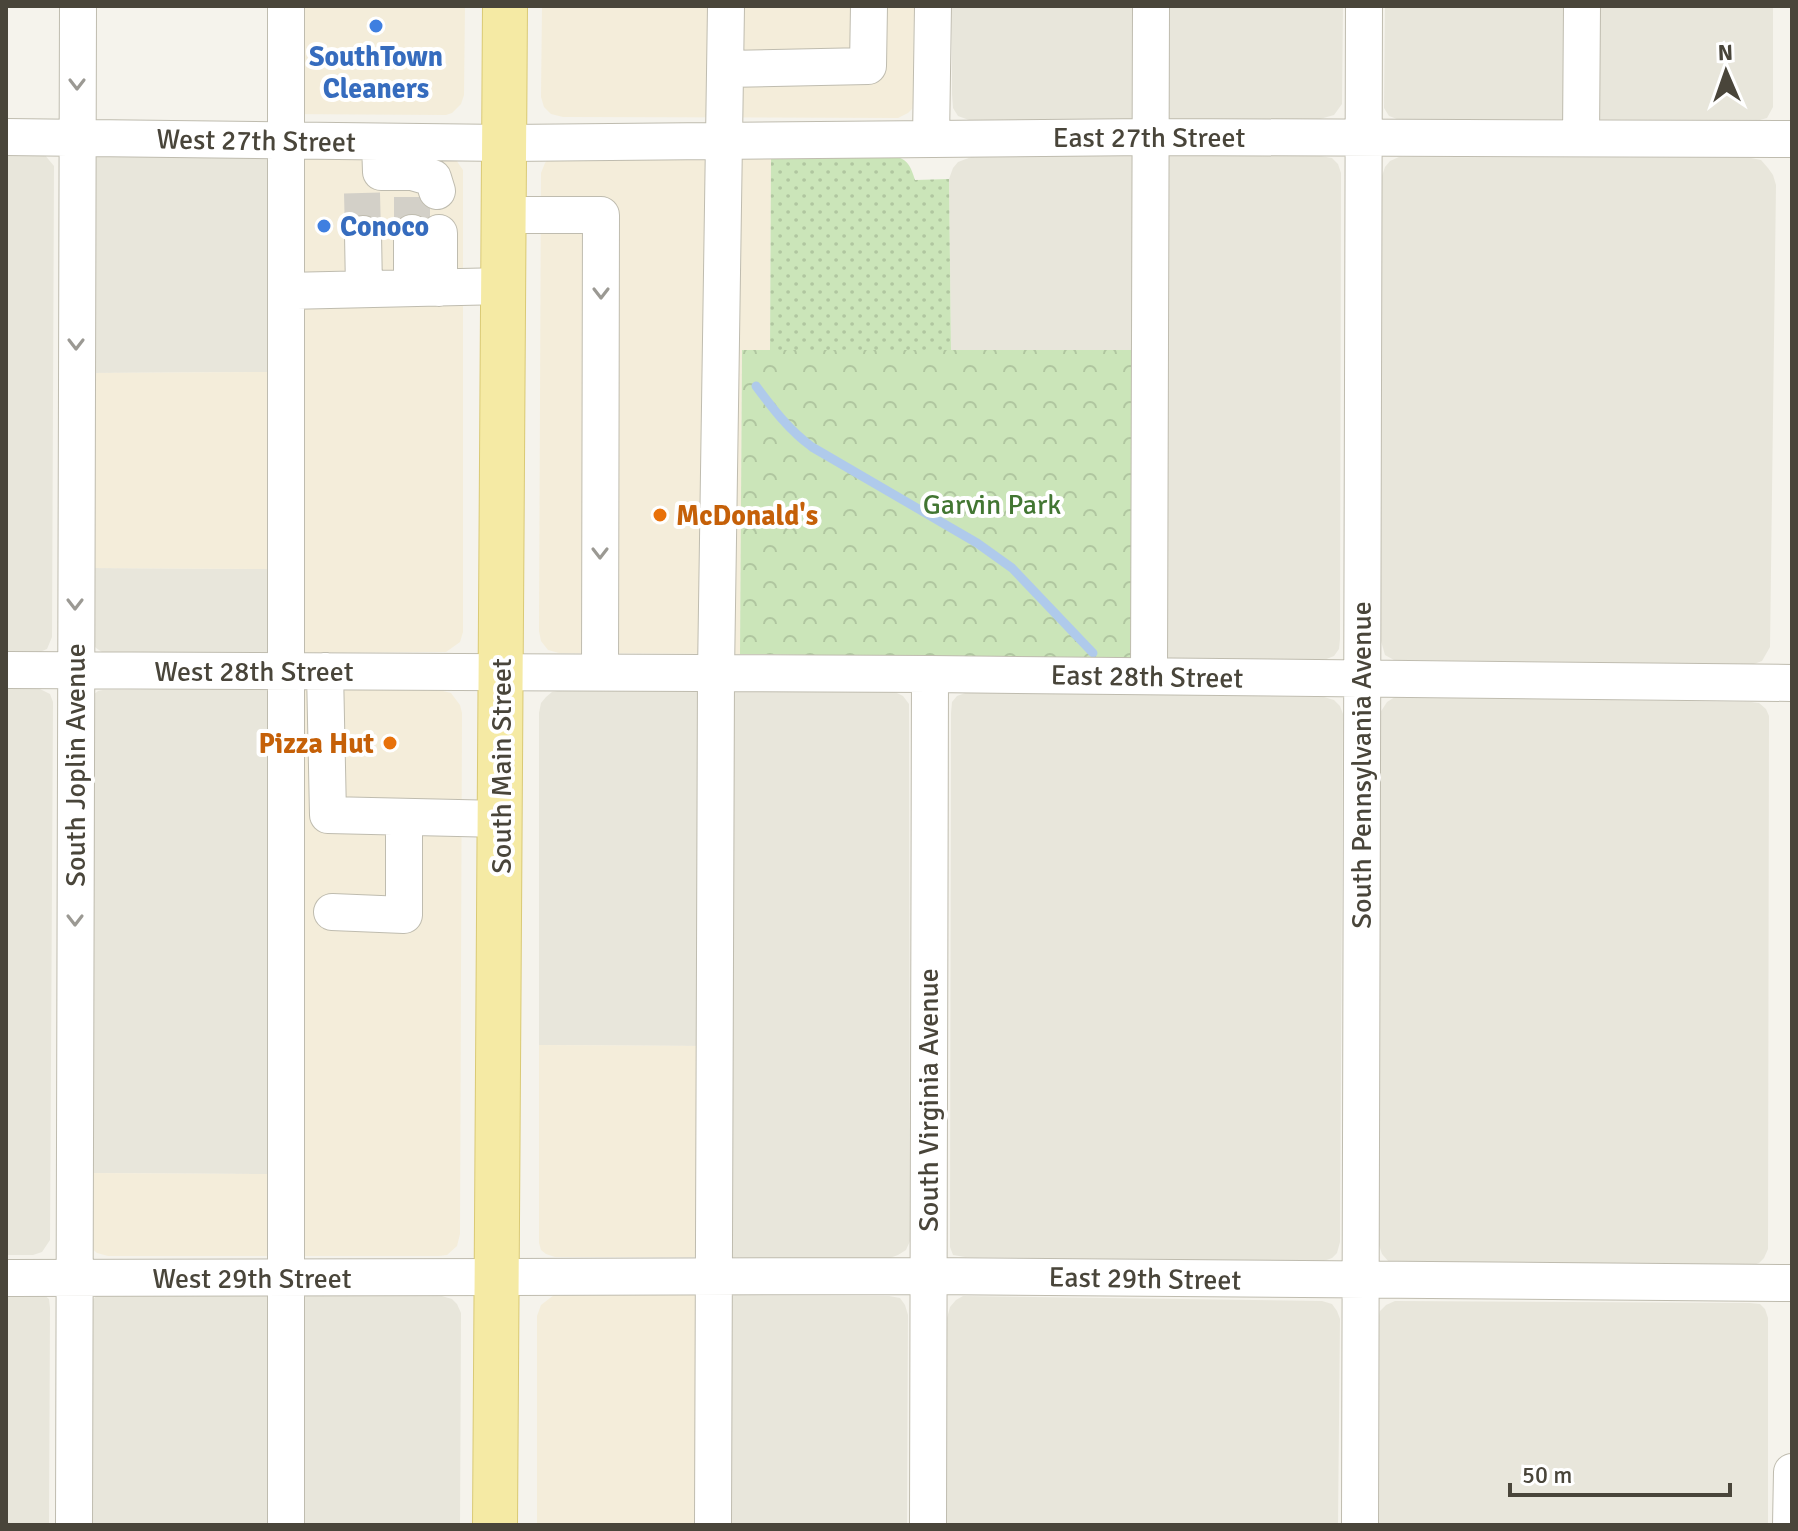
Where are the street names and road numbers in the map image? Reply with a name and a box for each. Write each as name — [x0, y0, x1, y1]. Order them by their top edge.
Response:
street label: East 27th Street — [1053, 121, 1245, 155]
street label: West 27th Street — [156, 122, 356, 160]
street label: South Pennsylvania Avenue — [1345, 601, 1379, 929]
street label: South Joplin Avenue — [59, 643, 93, 887]
street label: West 28th Street — [154, 655, 354, 689]
street label: South Main Street — [485, 658, 519, 874]
street label: East 28th Street — [1050, 658, 1244, 696]
street label: South Virginia Avenue — [912, 968, 946, 1232]
street label: East 29th Street — [1048, 1260, 1242, 1298]
street label: West 29th Street — [152, 1262, 352, 1296]

